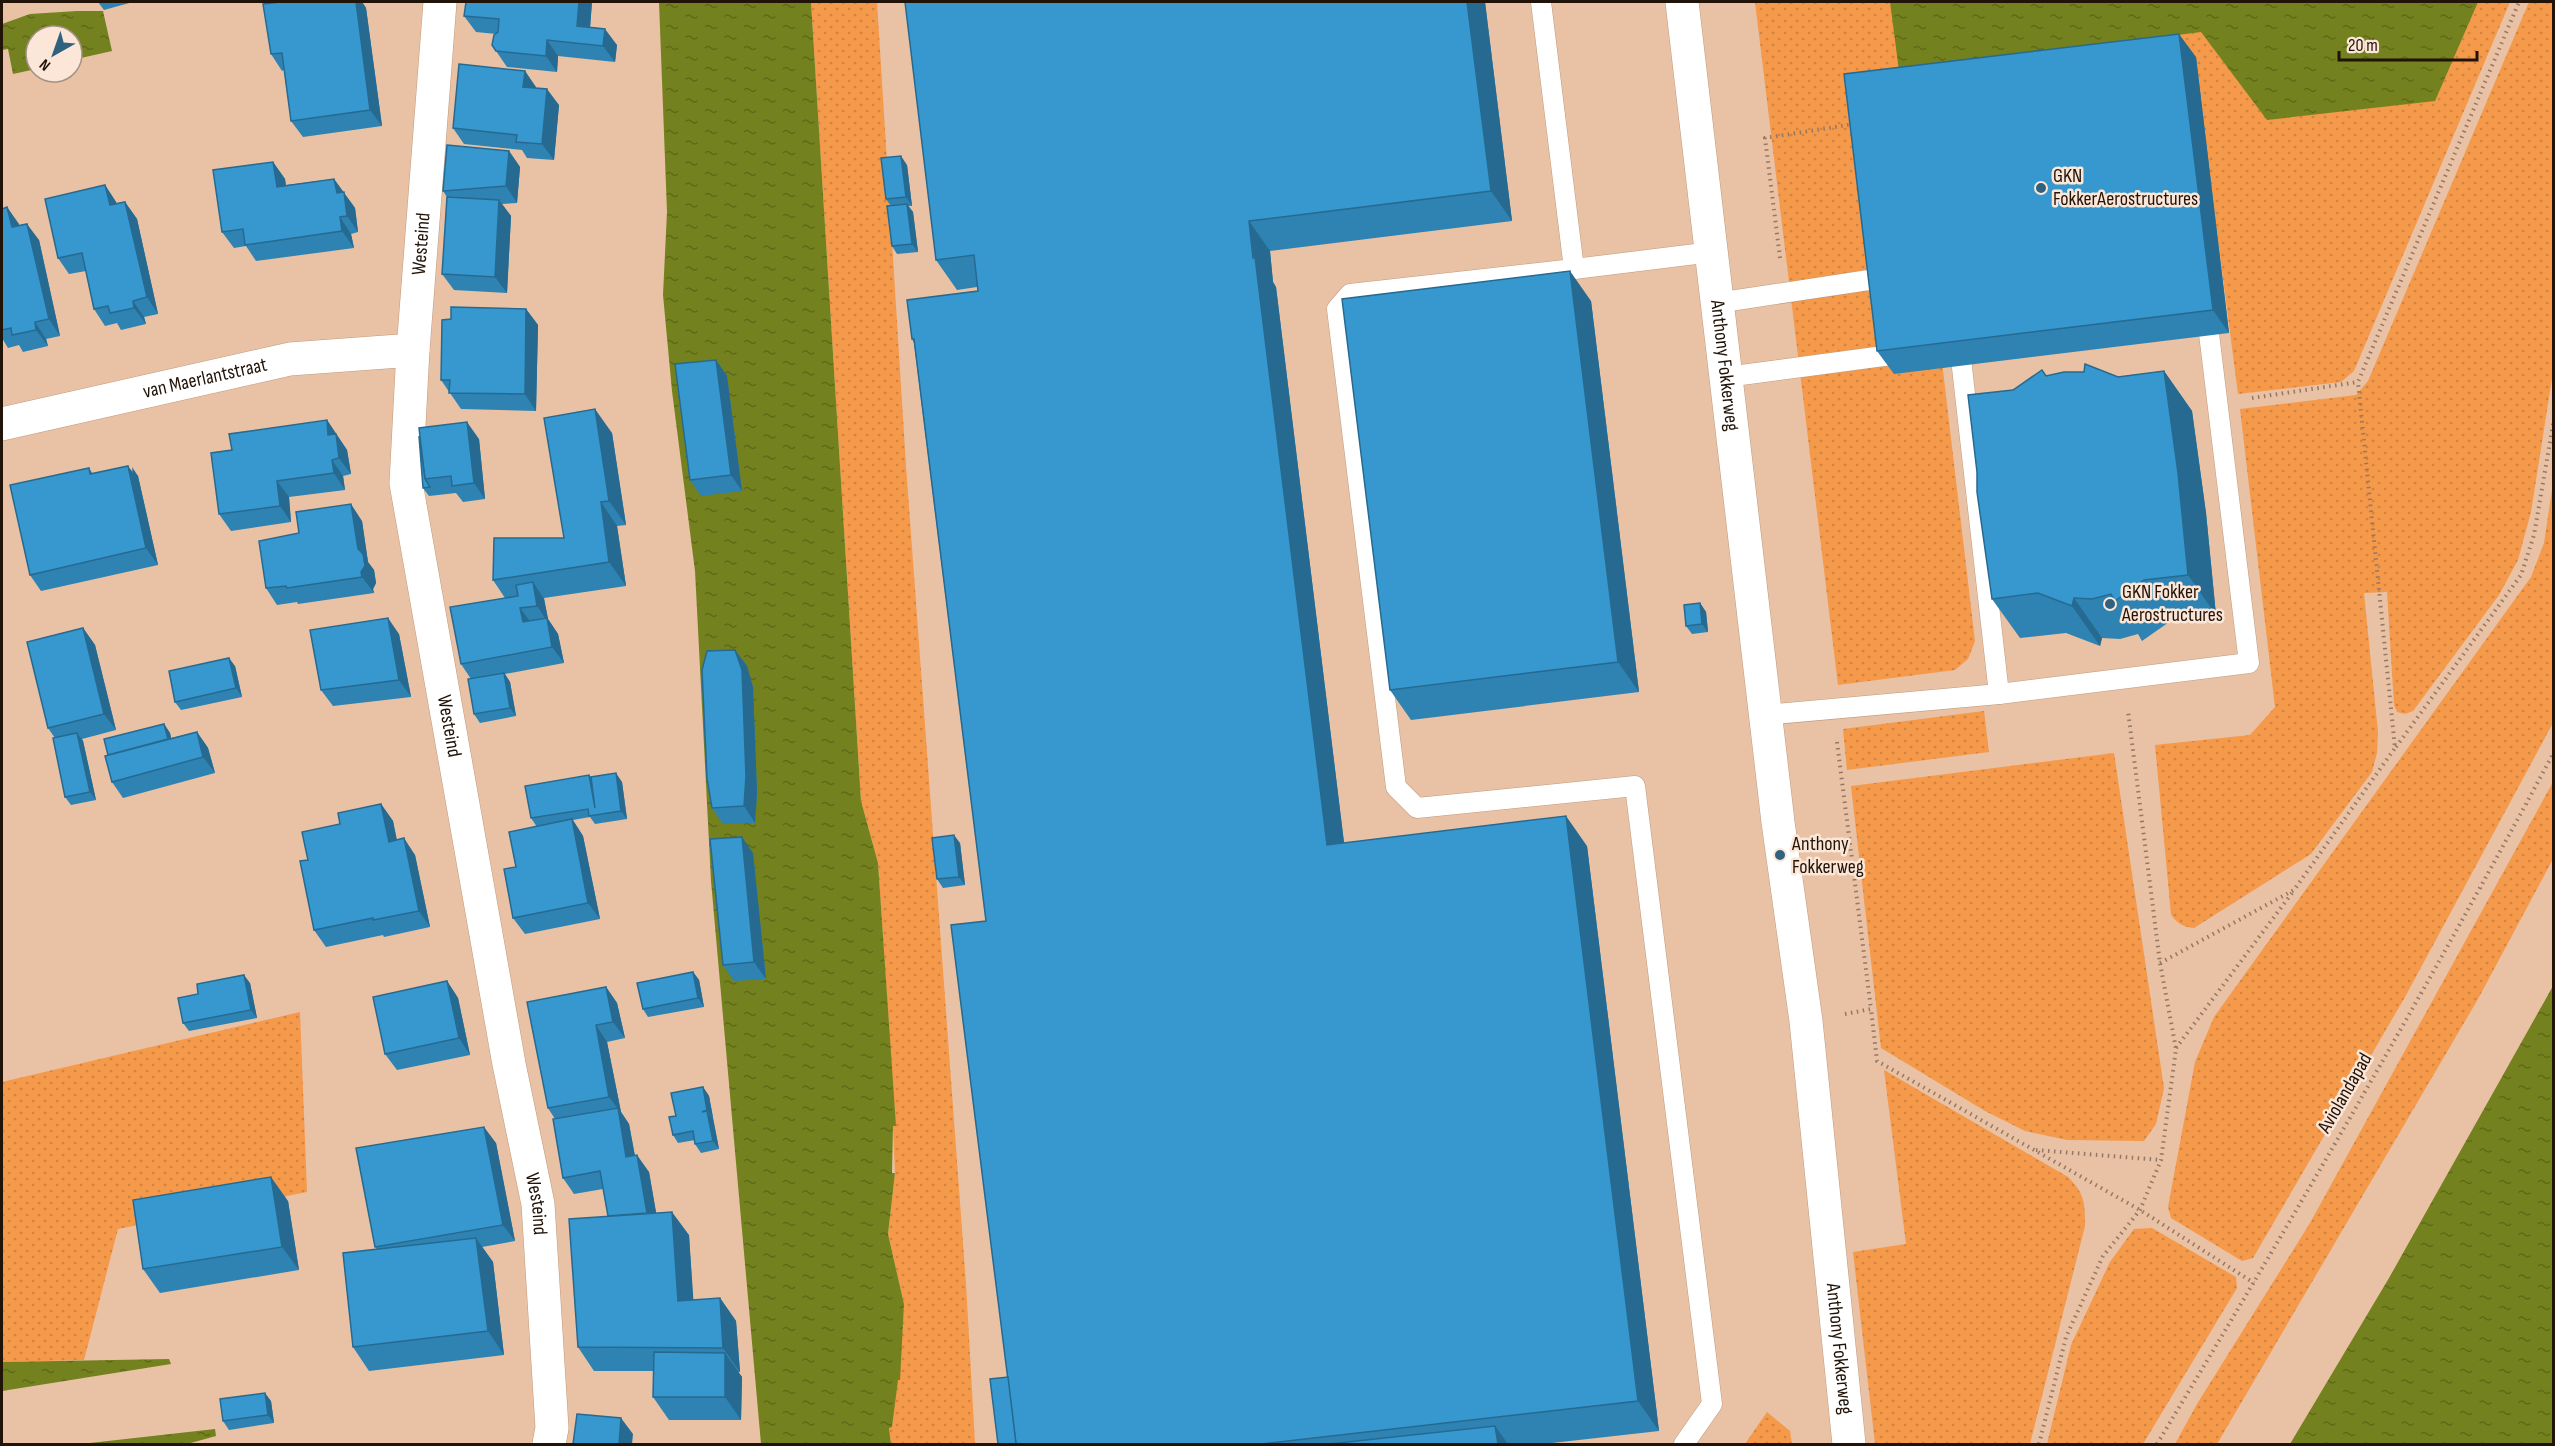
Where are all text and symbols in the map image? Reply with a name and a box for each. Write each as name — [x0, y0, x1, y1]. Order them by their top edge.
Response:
north arrow — [24, 24, 84, 84]
scale bar — [2339, 24, 2477, 62]
text: 20 m — [2348, 35, 2378, 56]
text: N — [36, 54, 55, 74]
place label: GKN FokkerAerostructures — [2053, 164, 2198, 211]
marker: GKN FokkerAerostructures — [2034, 181, 2048, 195]
street label: Westeind — [407, 212, 436, 276]
street label: Anthony Fokkerweg — [1705, 298, 1744, 432]
street label: van Maerlantstraat — [140, 353, 269, 404]
place label: GKN Fokker Aerostructures — [2121, 580, 2223, 627]
marker: GKN Fokker Aerostructures — [2103, 597, 2117, 611]
street label: Westeind — [432, 693, 466, 759]
place label: Anthony Fokkerweg — [1791, 832, 1864, 879]
marker: Anthony Fokkerweg — [1773, 848, 1787, 862]
street label: Aviolandapad — [2312, 1049, 2377, 1138]
street label: Westeind — [520, 1171, 552, 1236]
street label: Anthony Fokkerweg — [1821, 1281, 1858, 1416]

